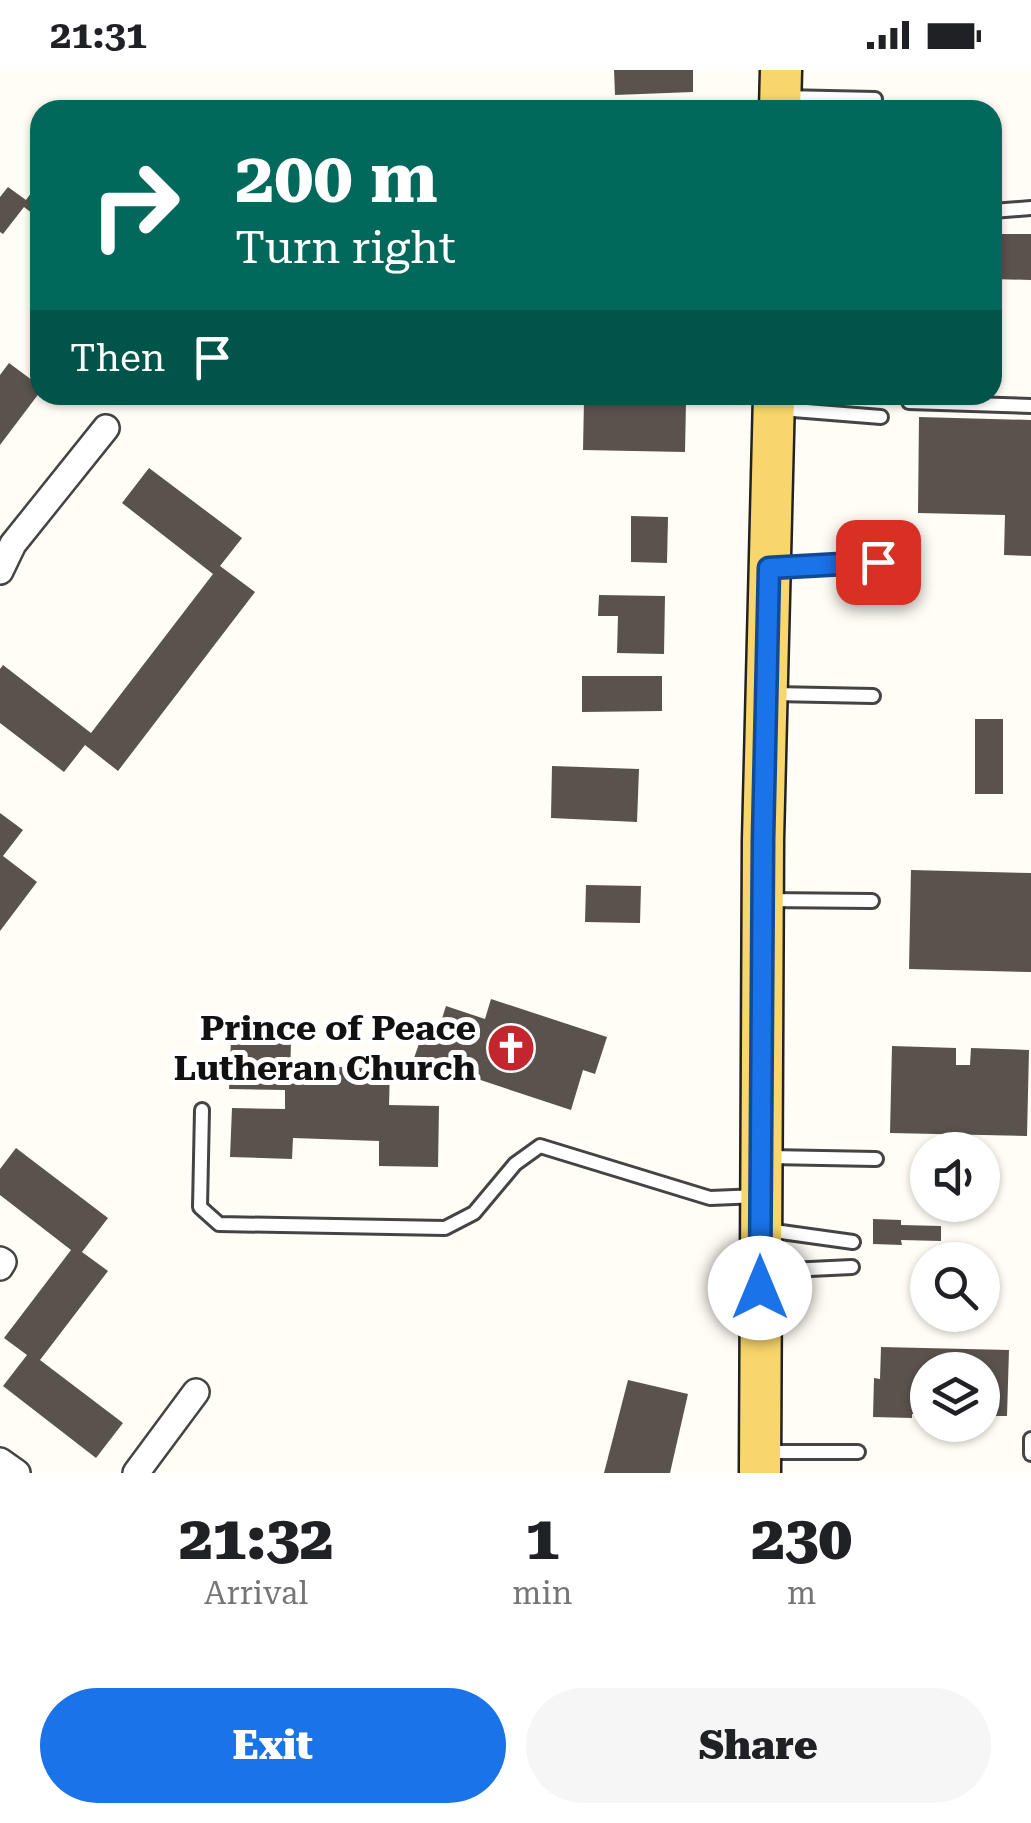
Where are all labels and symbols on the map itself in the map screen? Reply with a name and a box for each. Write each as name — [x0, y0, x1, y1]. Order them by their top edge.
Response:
pin — [836, 520, 921, 605]
place label: Prince of Peace Lutheran Church — [174, 1008, 476, 1089]
church icon: Prince of Peace Lutheran Church — [485, 1022, 537, 1074]
position arrow — [708, 1236, 812, 1340]

